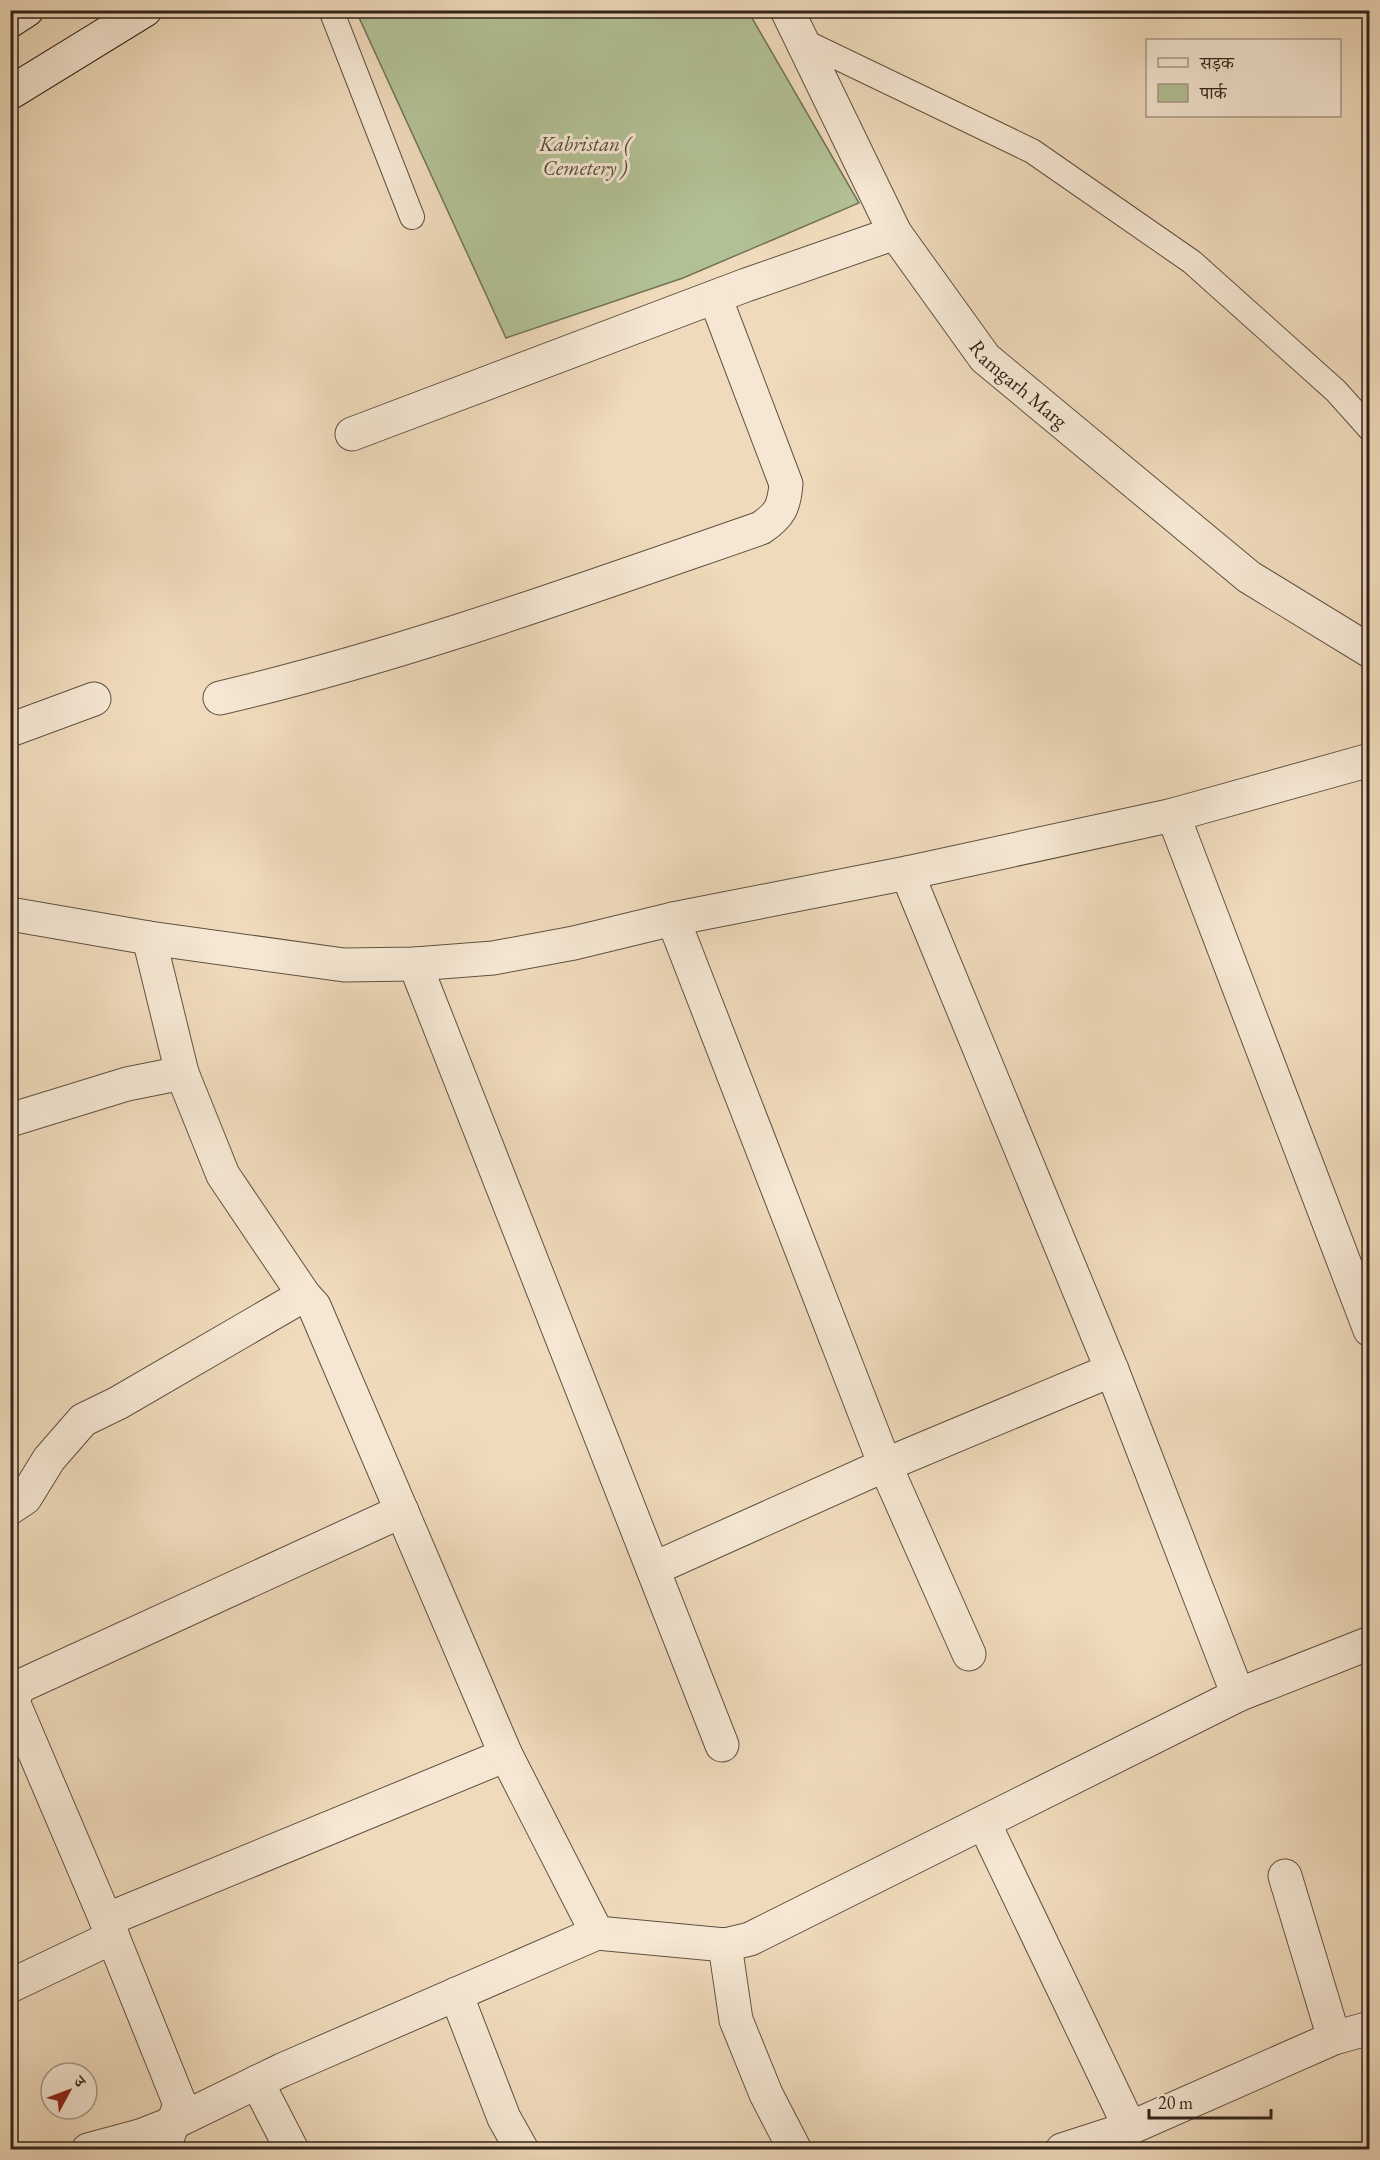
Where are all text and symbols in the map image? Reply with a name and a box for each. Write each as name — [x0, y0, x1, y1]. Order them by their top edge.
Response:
legend — [1146, 39, 1341, 117]
text: सड़क — [1199, 51, 1235, 74]
text: पार्क — [1199, 81, 1228, 104]
park label: Kabristan ( Cemetery ) — [538, 130, 633, 181]
street label: Ramgarh Marg — [963, 334, 1074, 435]
north arrow — [39, 2061, 99, 2121]
text: उ — [69, 2071, 92, 2093]
scale bar — [1149, 2082, 1270, 2120]
text: 20 m — [1158, 2091, 1193, 2114]

